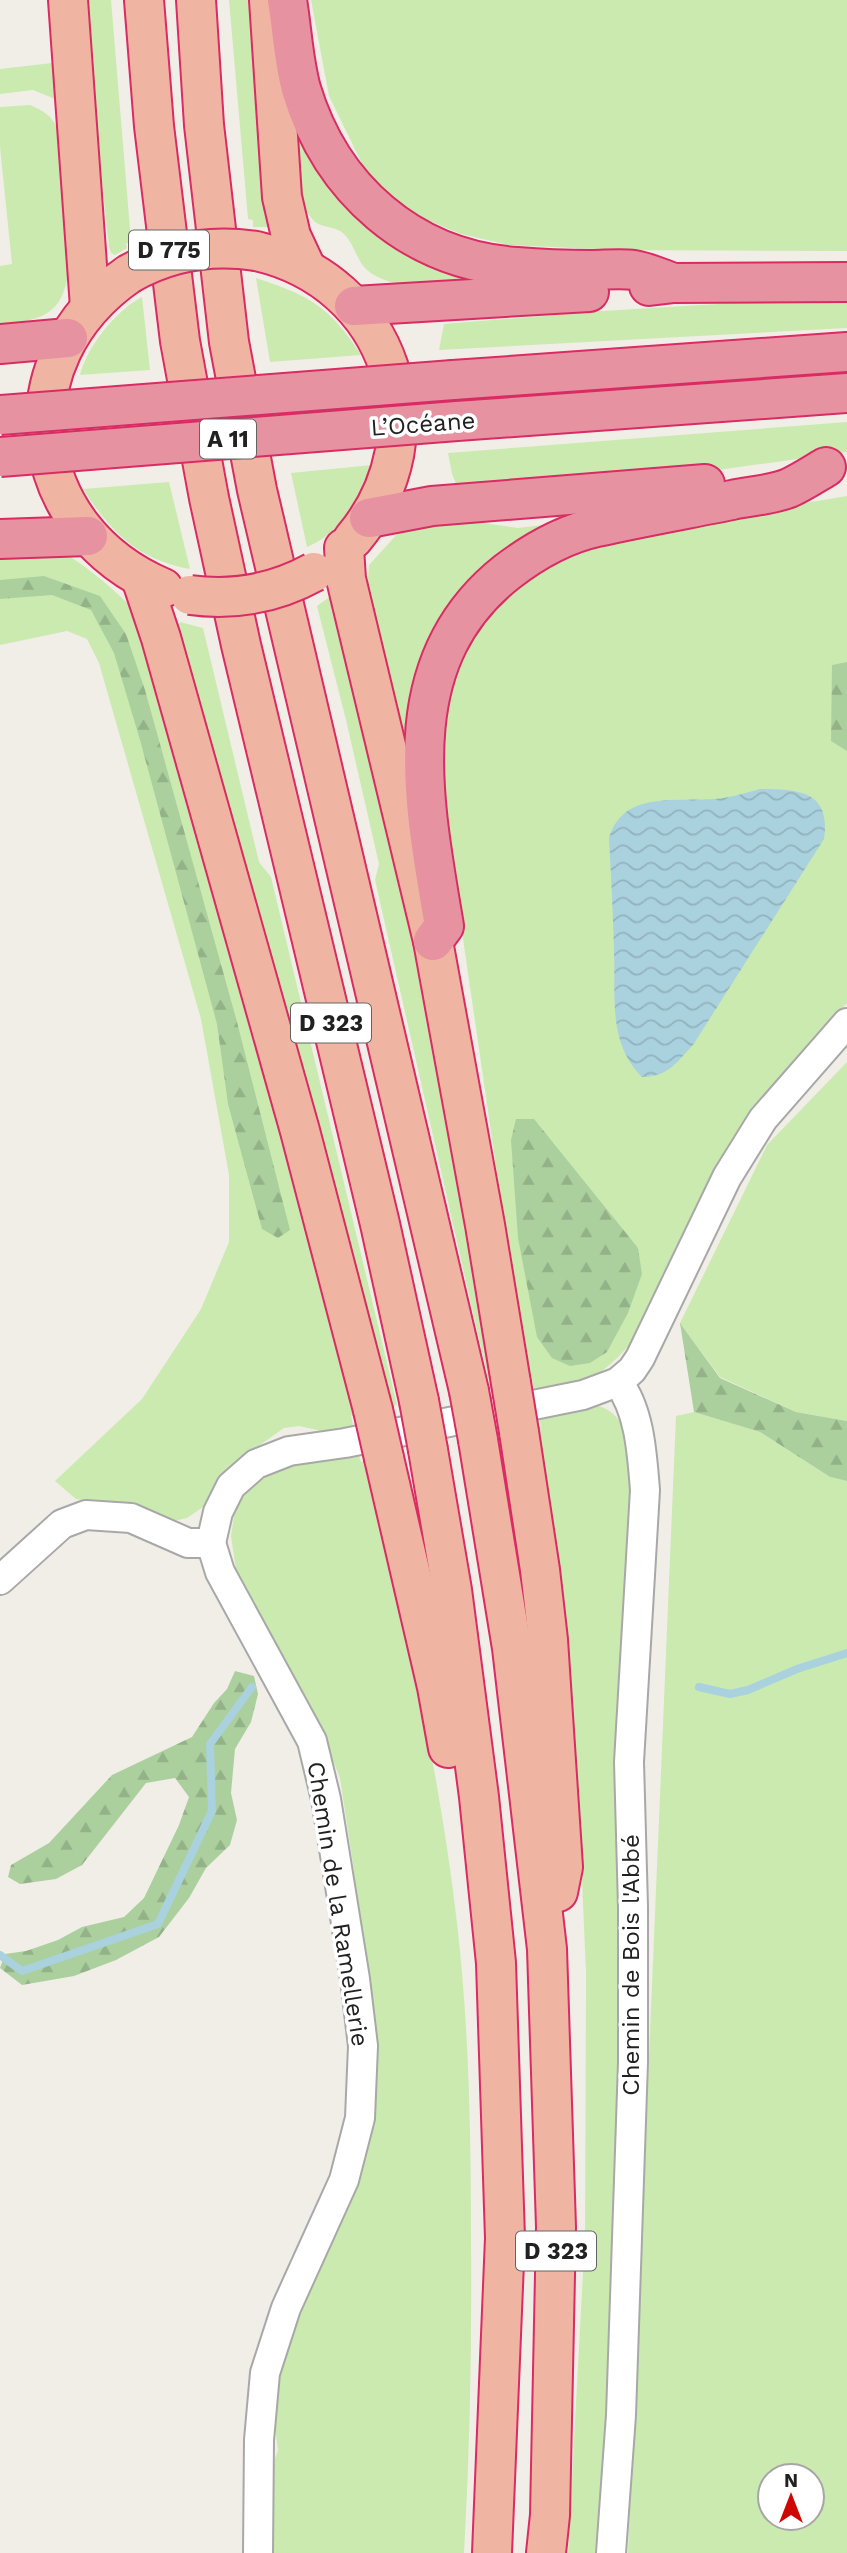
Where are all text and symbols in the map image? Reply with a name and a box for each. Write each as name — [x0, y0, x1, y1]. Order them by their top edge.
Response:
road number: D 775 — [129, 230, 209, 270]
street label: L’Océane — [370, 406, 476, 442]
road number: A 11 — [200, 420, 256, 458]
road number: D 323 — [291, 1004, 371, 1042]
street label: Chemin de la Ramellerie — [302, 1760, 374, 2048]
street label: Chemin de Bois l'Abbé — [617, 1834, 645, 2096]
road number: D 323 — [516, 2232, 596, 2270]
north arrow — [756, 2462, 826, 2532]
text: N — [784, 2469, 798, 2492]

